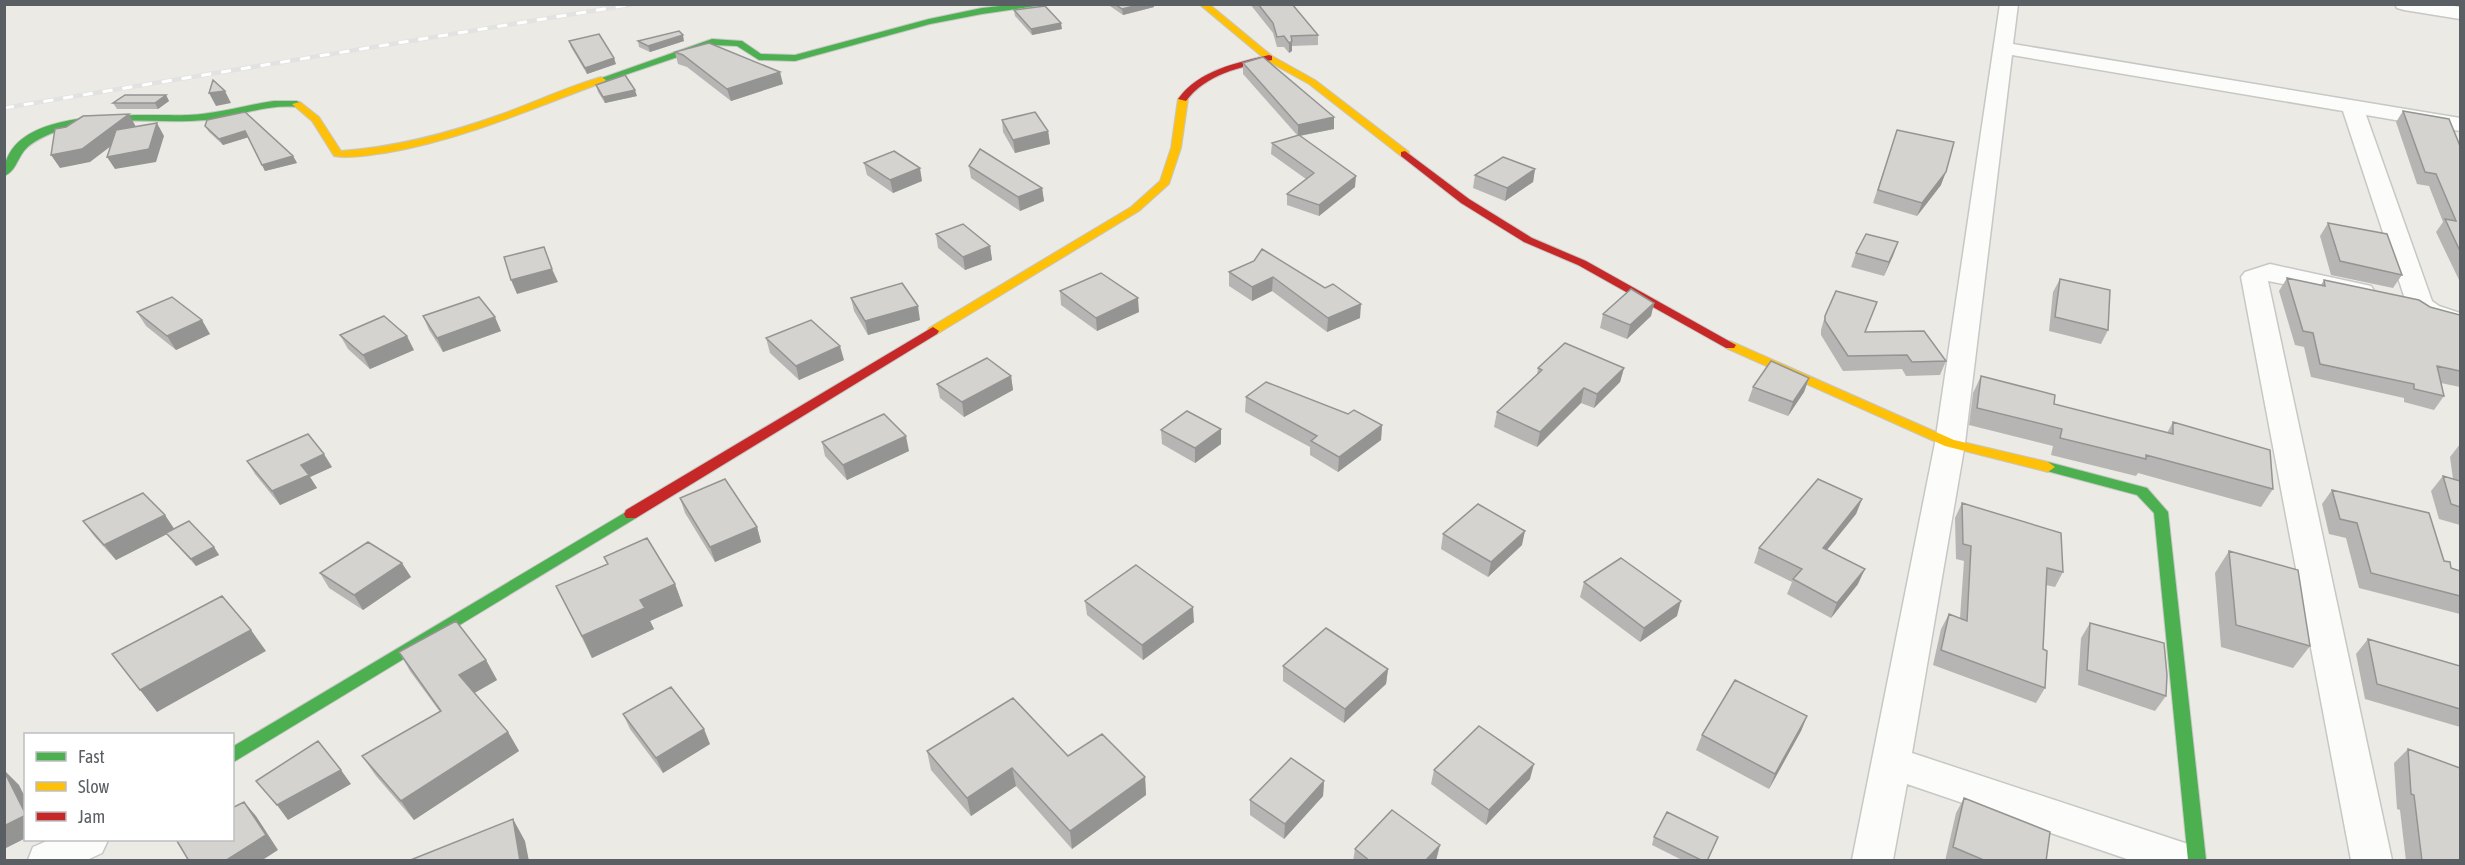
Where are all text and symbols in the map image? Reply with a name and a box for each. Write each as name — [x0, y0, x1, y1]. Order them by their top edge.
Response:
legend — [24, 733, 234, 841]
text: Fast — [78, 746, 105, 767]
text: Slow — [78, 776, 109, 797]
text: Jam — [78, 806, 105, 827]

